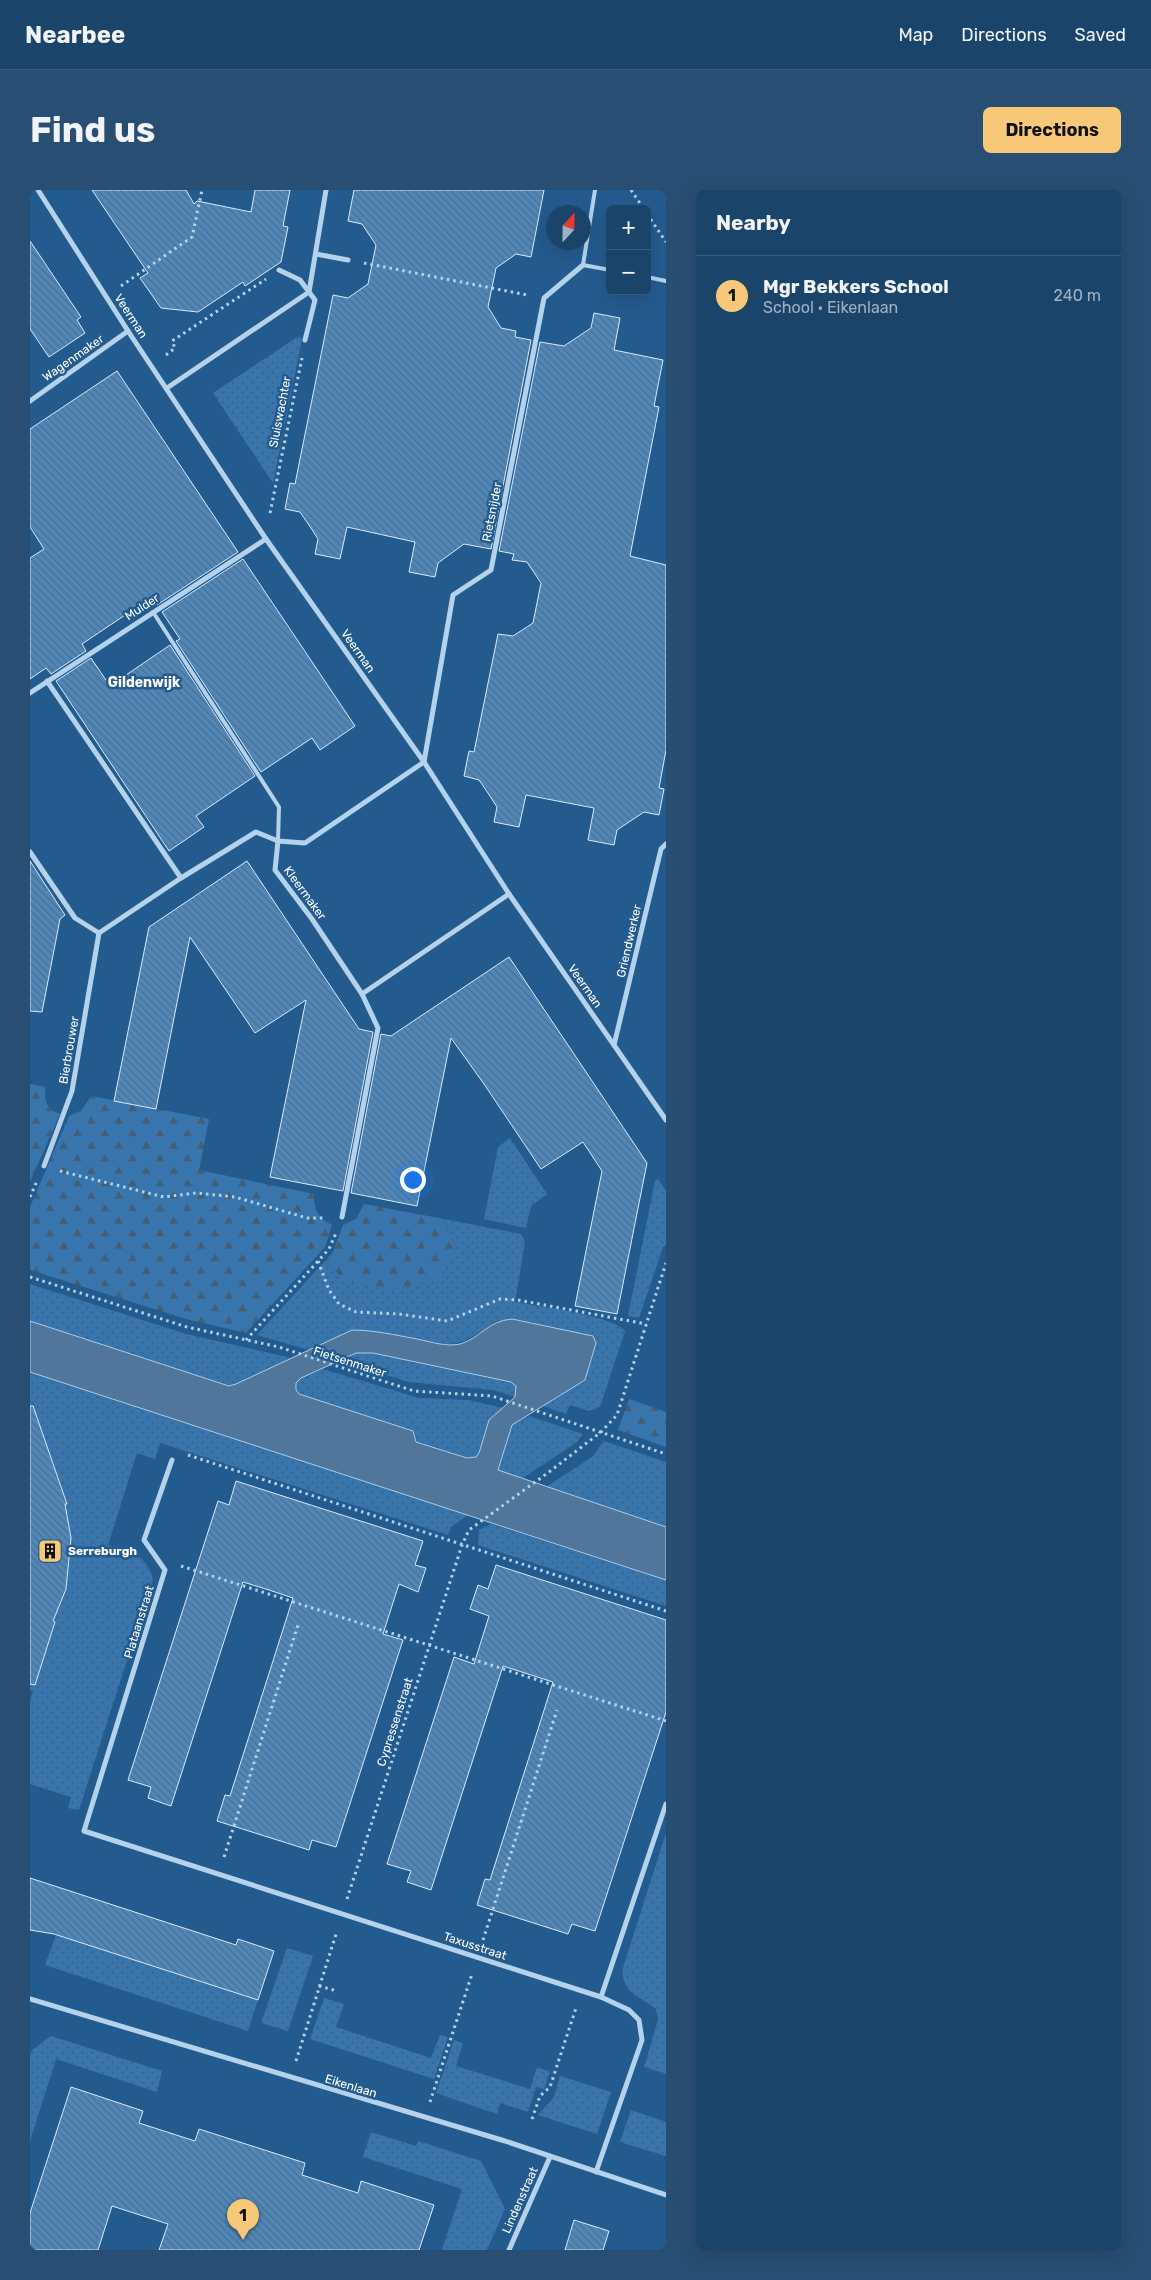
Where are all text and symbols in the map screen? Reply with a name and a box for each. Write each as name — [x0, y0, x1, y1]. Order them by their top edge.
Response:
text: Nearbee — [25, 21, 125, 49]
text: Map — [898, 24, 933, 46]
text: Directions — [961, 24, 1047, 46]
text: Saved — [1075, 24, 1126, 46]
button: Directions — [983, 107, 1121, 153]
text: Find us — [30, 109, 155, 151]
north arrow — [546, 205, 591, 250]
map controls — [606, 205, 651, 295]
button: + — [606, 205, 651, 250]
text: Nearby — [716, 210, 791, 235]
button: − — [606, 250, 651, 295]
text: Mgr Bekkers School — [763, 275, 949, 298]
text: 1 — [728, 286, 736, 305]
text: 240 m — [1054, 286, 1101, 305]
street label: Veerman — [112, 291, 150, 341]
text: School · Eikenlaan — [763, 298, 898, 317]
street label: Wagenmaker — [40, 331, 107, 384]
street label: Sluiswachter — [266, 375, 294, 449]
street label: Rietsnijder — [479, 481, 505, 543]
street label: Mulder — [122, 591, 162, 623]
street label: Veerman — [338, 627, 378, 675]
district label: Gildenwijk — [108, 674, 181, 691]
street label: Kleermaker — [281, 864, 329, 923]
street label: Griendwerker — [614, 903, 644, 979]
street label: Veerman — [565, 962, 605, 1010]
street label: Bierbrouwer — [56, 1015, 82, 1085]
your location — [400, 1167, 426, 1193]
street label: Fietsenmaker — [312, 1344, 389, 1381]
building icon: Serreburgh — [37, 1538, 63, 1564]
place label: Serreburgh — [68, 1544, 137, 1558]
street label: Plataanstraat — [121, 1584, 157, 1660]
street label: Cypressenstraat — [374, 1676, 416, 1768]
street label: Taxusstraat — [442, 1929, 509, 1963]
street label: Eikenlaan — [323, 2071, 379, 2101]
street label: Lindenstraat — [499, 2164, 541, 2235]
pin: 1 — [227, 2199, 259, 2240]

